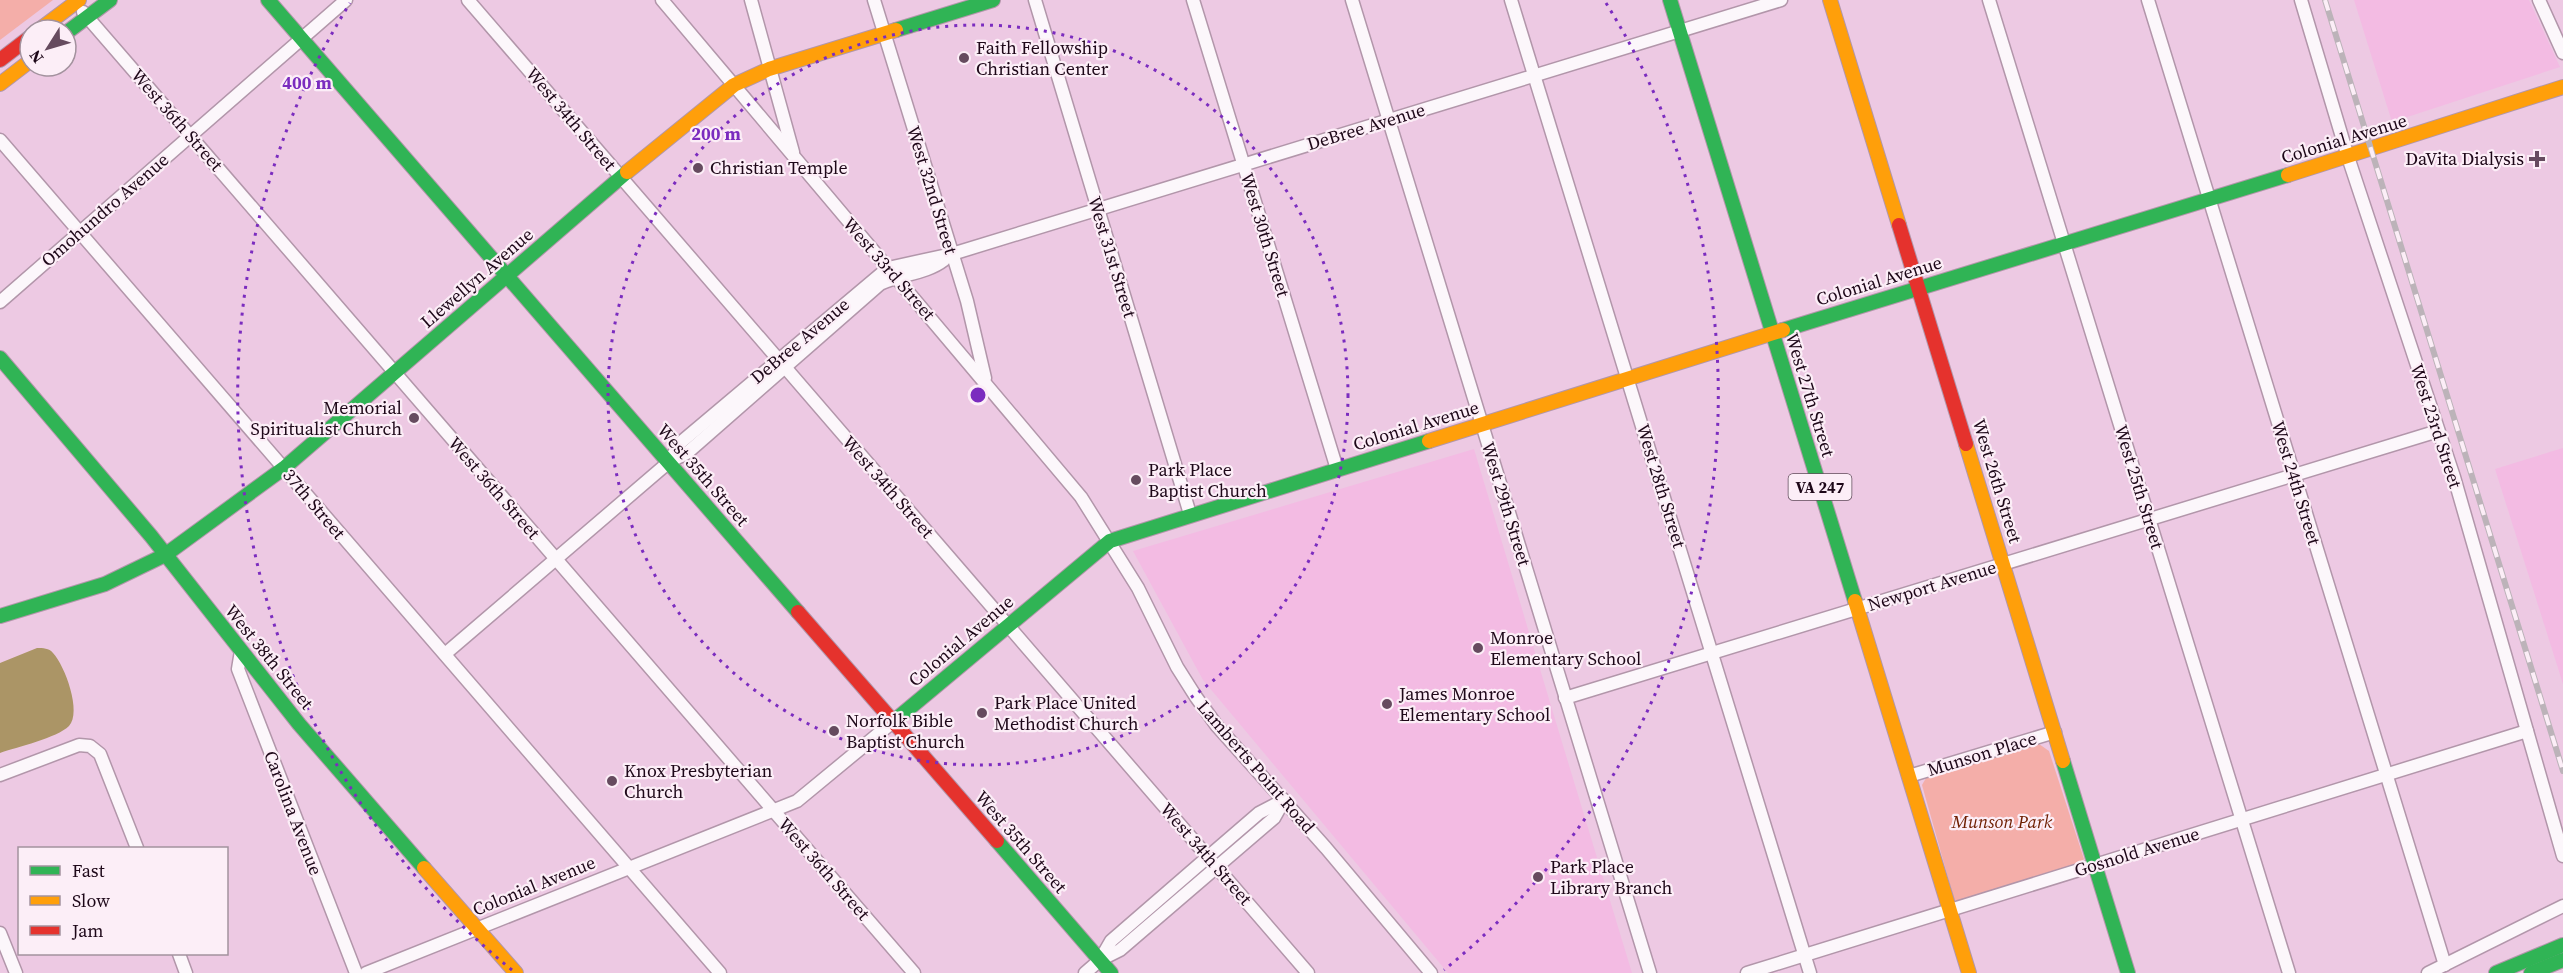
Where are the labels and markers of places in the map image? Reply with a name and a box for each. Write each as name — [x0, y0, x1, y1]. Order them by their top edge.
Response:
place label: Faith Fellowship Christian Center — [976, 35, 1109, 81]
marker: Faith Fellowship Christian Center — [957, 51, 971, 65]
place label: DaVita Dialysis — [2405, 146, 2524, 171]
marker: DaVita Dialysis — [2528, 150, 2546, 168]
place label: Christian Temple — [710, 155, 848, 180]
marker: Christian Temple — [691, 161, 705, 175]
centre of rings — [968, 385, 988, 405]
place label: Memorial Spiritualist Church — [251, 395, 402, 441]
marker: Memorial Spiritualist Church — [407, 411, 421, 425]
place label: Park Place Baptist Church — [1148, 457, 1267, 503]
marker: Park Place Baptist Church — [1129, 473, 1143, 487]
place label: Monroe Elementary School — [1490, 625, 1641, 671]
marker: Monroe Elementary School — [1471, 641, 1485, 655]
place label: James Monroe Elementary School — [1398, 681, 1550, 727]
place label: Park Place United Methodist Church — [994, 690, 1139, 736]
marker: James Monroe Elementary School — [1380, 697, 1394, 711]
marker: Park Place United Methodist Church — [975, 706, 989, 720]
place label: Norfolk Bible Baptist Church — [846, 708, 965, 754]
marker: Norfolk Bible Baptist Church — [827, 724, 841, 738]
place label: Knox Presbyterian Church — [624, 758, 772, 804]
marker: Knox Presbyterian Church — [605, 774, 619, 788]
place label: Park Place Library Branch — [1550, 854, 1672, 900]
marker: Park Place Library Branch — [1531, 870, 1545, 884]

